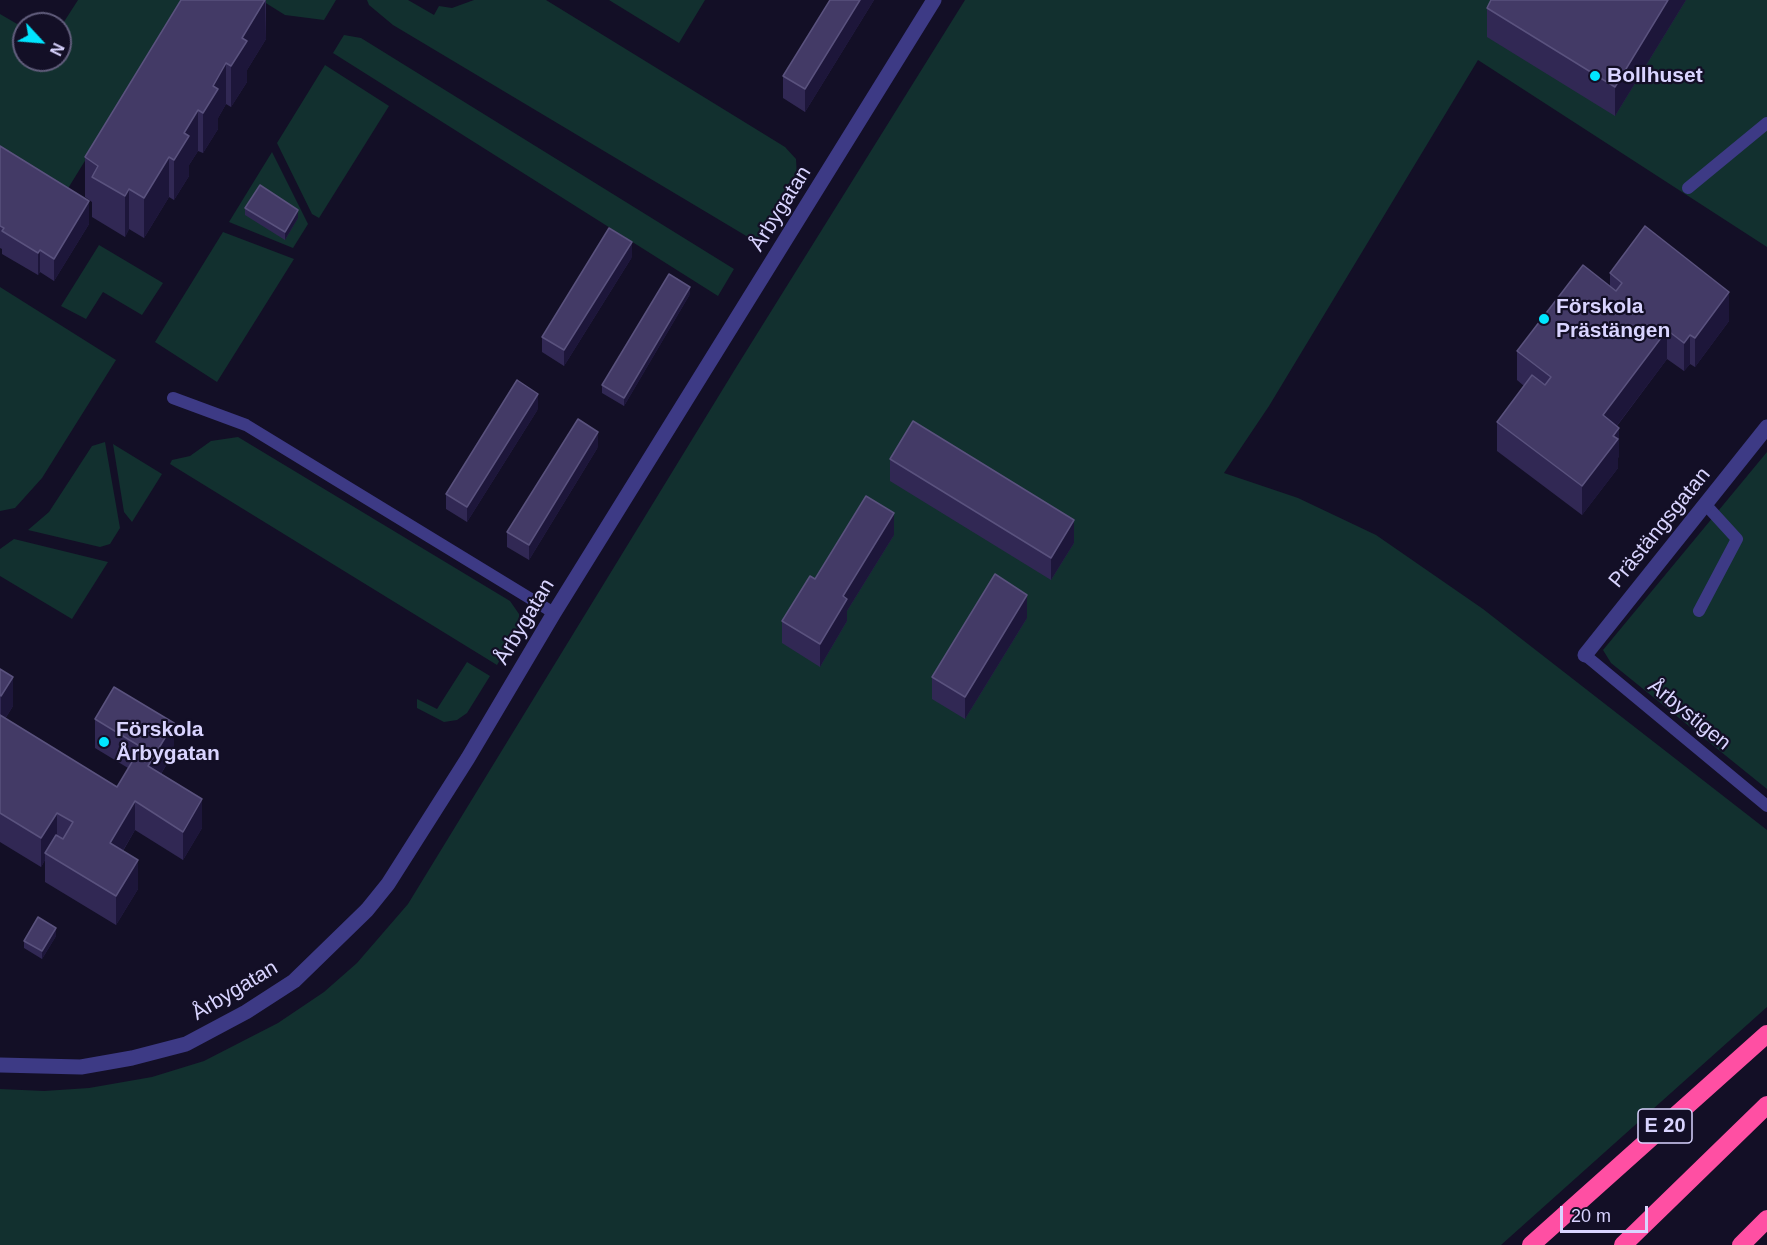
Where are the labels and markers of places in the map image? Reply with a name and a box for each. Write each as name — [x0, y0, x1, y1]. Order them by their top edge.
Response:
place label: Bollhuset — [1607, 63, 1703, 89]
marker: Bollhuset — [1588, 69, 1602, 83]
place label: Förskola Prästängen — [1556, 294, 1670, 344]
marker: Förskola Prästängen — [1537, 312, 1551, 326]
place label: Förskola Årbygatan — [116, 717, 220, 767]
marker: Förskola Årbygatan — [97, 735, 111, 749]

